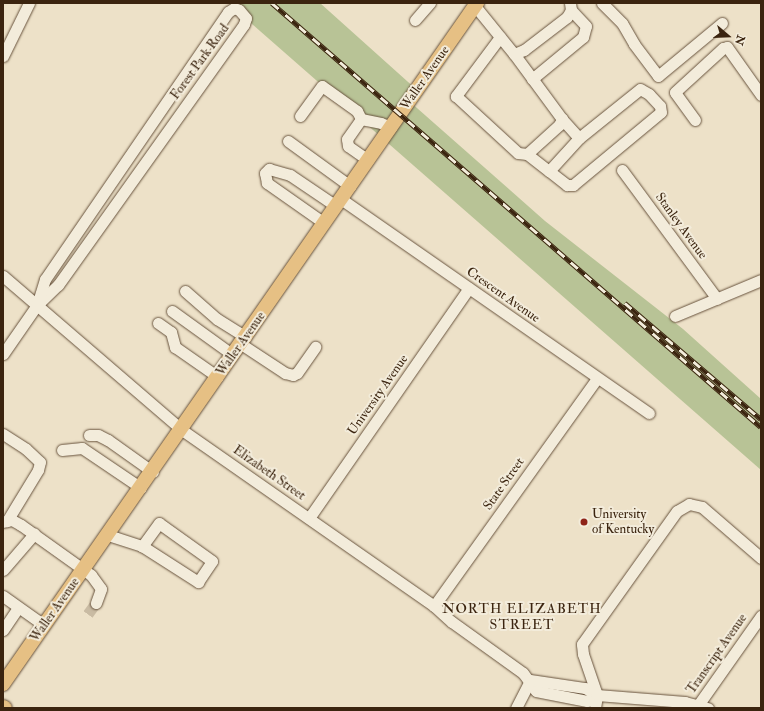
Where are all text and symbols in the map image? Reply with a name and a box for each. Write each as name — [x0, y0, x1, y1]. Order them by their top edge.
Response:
north arrow — [708, 16, 748, 56]
street label: Forest Park Road — [167, 21, 233, 103]
text: N — [732, 33, 748, 47]
street label: Waller Avenue — [397, 43, 453, 113]
street label: Stanley Avenue — [652, 190, 710, 262]
street label: Crescent Avenue — [463, 264, 543, 326]
street label: Waller Avenue — [213, 309, 269, 379]
street label: University Avenue — [344, 352, 412, 438]
street label: Elizabeth Street — [230, 442, 308, 504]
street label: State Street — [480, 455, 528, 513]
place label: University of Kentucky — [592, 507, 654, 538]
marker: University of Kentucky — [579, 517, 589, 527]
street label: Waller Avenue — [27, 575, 83, 645]
district label: NORTH ELIZABETH STREET — [442, 601, 602, 634]
street label: Transcript Avenue — [684, 611, 750, 697]

